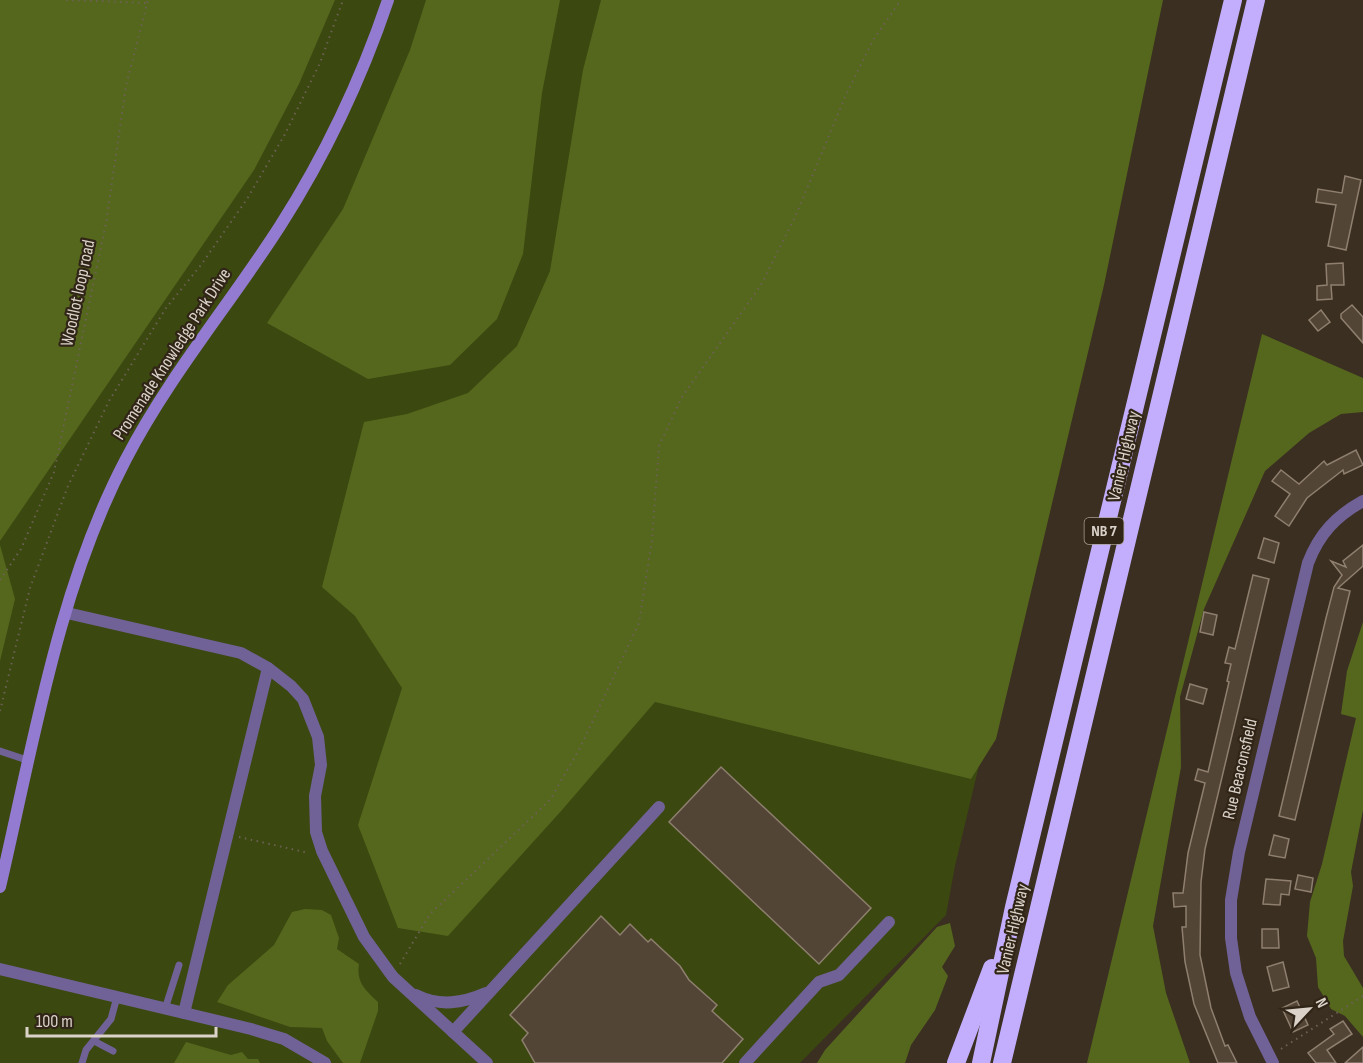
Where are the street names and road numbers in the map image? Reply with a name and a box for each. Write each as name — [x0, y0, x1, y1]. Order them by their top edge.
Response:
street label: Woodlot loop road — [56, 238, 100, 348]
street label: Promenade Knowledge Park Drive — [109, 264, 235, 444]
street label: Vanier Highway — [1103, 409, 1145, 503]
road number: NB 7 — [1084, 518, 1124, 544]
street label: Rue Beaconsfield — [1218, 717, 1262, 821]
street label: Vanier Highway — [992, 882, 1034, 976]

